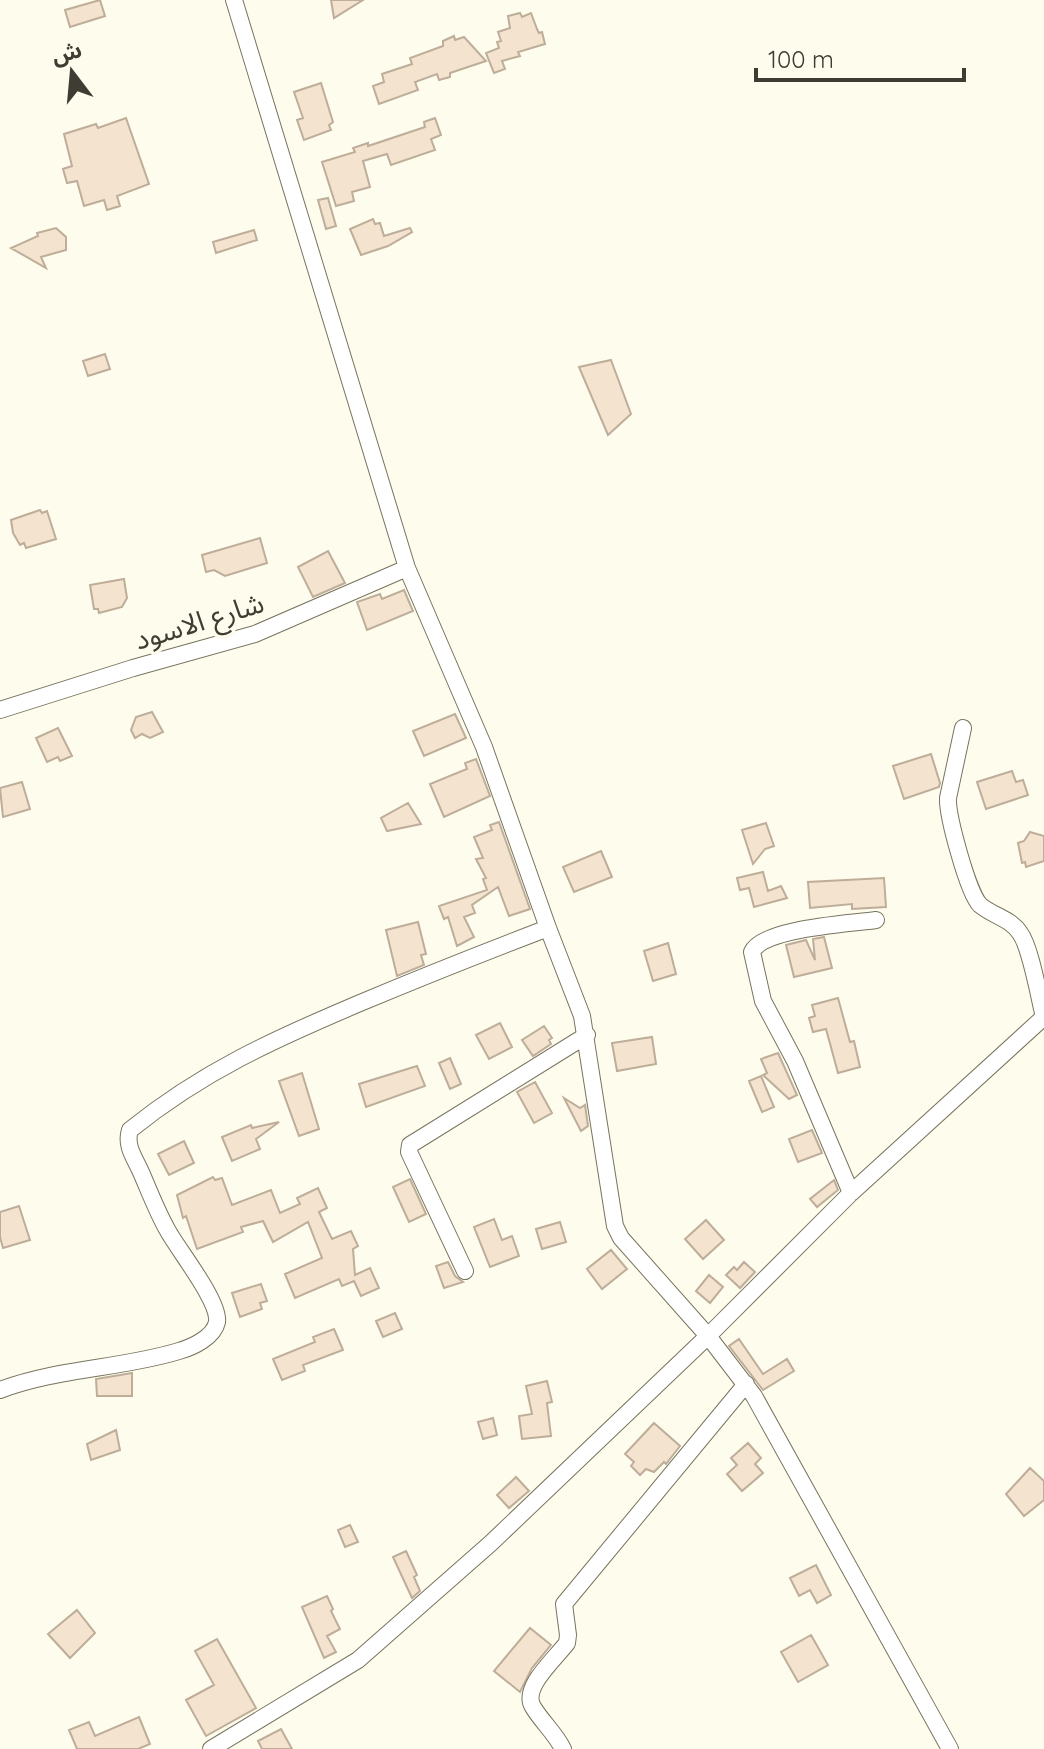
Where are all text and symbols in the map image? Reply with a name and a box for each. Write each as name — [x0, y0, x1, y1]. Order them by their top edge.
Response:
north arrow — [32, 32, 112, 112]
scale bar — [756, 32, 964, 82]
text: ش — [48, 35, 85, 70]
text: 100 m — [768, 44, 834, 74]
street label: شارع الاسود — [130, 584, 269, 661]

